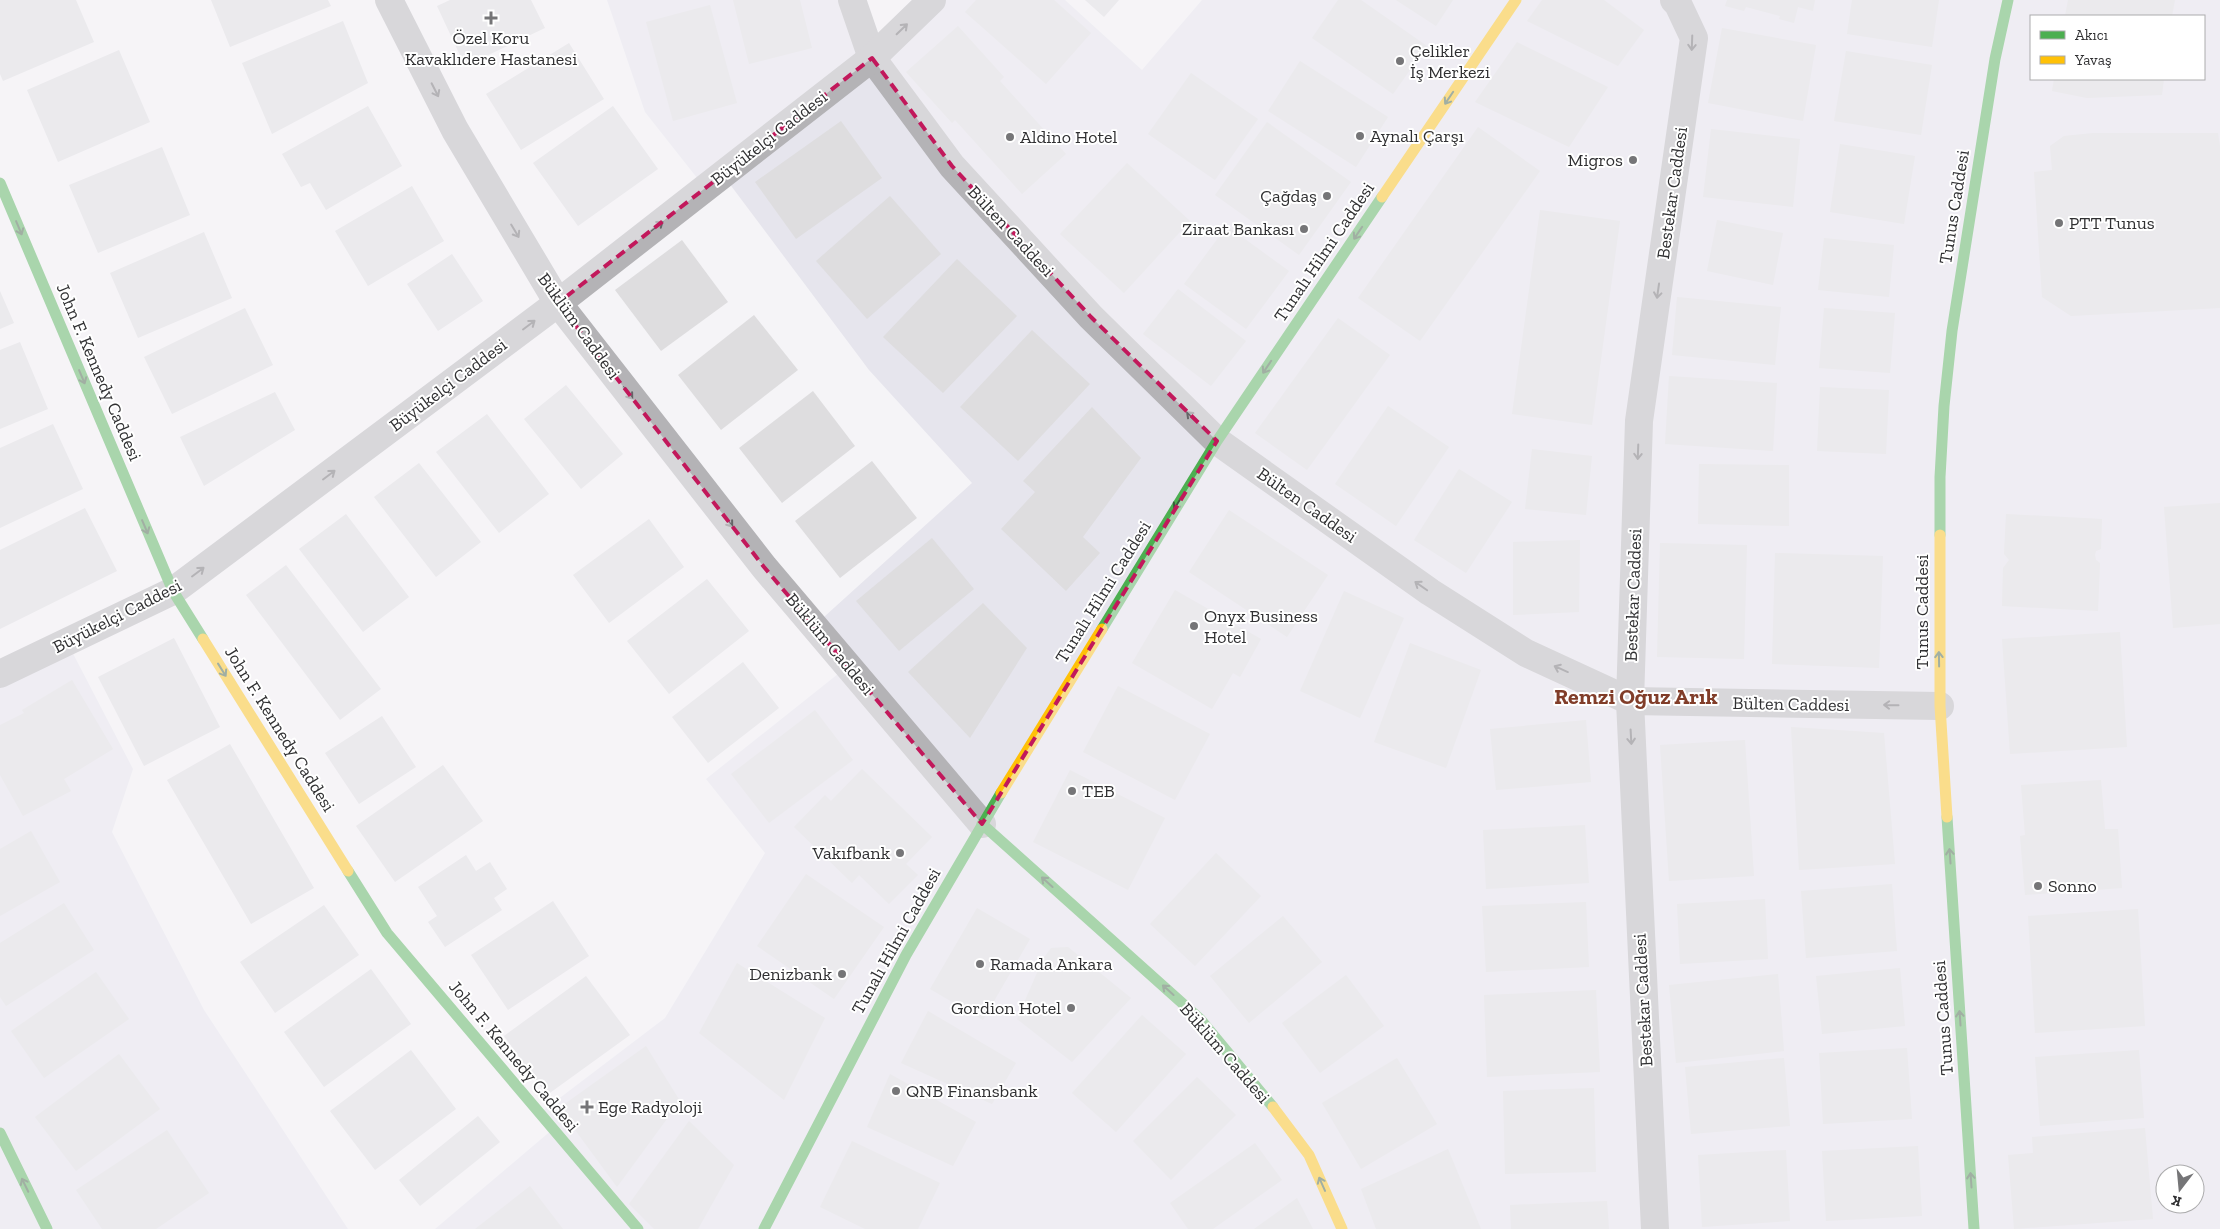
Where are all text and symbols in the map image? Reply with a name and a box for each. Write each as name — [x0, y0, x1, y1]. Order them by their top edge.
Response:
marker: Özel Koru Kavaklıdere Hastanesi — [484, 11, 498, 25]
legend — [2030, 15, 2205, 80]
one-way arrow — [895, 23, 908, 35]
text: Akıcı — [2075, 26, 2108, 44]
place label: Özel Koru Kavaklıdere Hastanesi — [405, 27, 577, 70]
one-way arrow — [1688, 35, 1697, 51]
place label: Çelikler İş Merkezi — [1410, 40, 1490, 83]
text: Yavaş — [2074, 51, 2112, 69]
marker: Çelikler İş Merkezi — [1394, 55, 1406, 67]
one-way arrow — [431, 82, 440, 97]
street label: Büyükelçi Caddesi — [707, 86, 831, 190]
one-way arrow — [1444, 91, 1454, 105]
place label: Aynalı Çarşı — [1370, 125, 1464, 147]
street label: Bestekar Caddesi — [1652, 125, 1692, 261]
place label: Aldino Hotel — [1020, 126, 1118, 148]
marker: Aynalı Çarşı — [1354, 130, 1366, 142]
marker: Aldino Hotel — [1004, 131, 1016, 143]
street label: Tunus Caddesi — [1934, 148, 1974, 266]
place label: Migros — [1568, 149, 1623, 171]
marker: Migros — [1627, 154, 1639, 166]
street label: Tunalı Hilmi Caddesi — [1269, 178, 1379, 326]
street label: Bülten Caddesi — [963, 181, 1059, 281]
place label: Çağdaş — [1260, 185, 1317, 207]
marker: Çağdaş — [1321, 190, 1333, 202]
place label: PTT Tunus — [2069, 212, 2155, 234]
marker: PTT Tunus — [2053, 217, 2065, 229]
place label: Ziraat Bankası — [1182, 218, 1294, 240]
one-way arrow — [15, 220, 24, 235]
one-way arrow — [650, 220, 663, 231]
marker: Ziraat Bankası — [1298, 223, 1310, 235]
one-way arrow — [511, 224, 521, 238]
one-way arrow — [1353, 225, 1363, 239]
street label: Büklüm Caddesi — [533, 268, 625, 384]
street label: John F. Kennedy Caddesi — [52, 280, 146, 464]
one-way arrow — [1652, 282, 1662, 298]
one-way arrow — [522, 320, 536, 330]
street label: Büyükelçi Caddesi — [385, 334, 511, 436]
one-way arrow — [1262, 360, 1272, 374]
one-way arrow — [79, 370, 88, 385]
one-way arrow — [623, 386, 633, 400]
one-way arrow — [1186, 411, 1199, 423]
one-way arrow — [1633, 444, 1643, 460]
street label: Bülten Caddesi — [1253, 462, 1361, 548]
one-way arrow — [322, 469, 335, 480]
one-way arrow — [1173, 496, 1183, 510]
one-way arrow — [723, 514, 733, 528]
street label: Tunalı Hilmi Caddesi — [1050, 517, 1156, 667]
one-way arrow — [141, 519, 151, 534]
street label: Bestekar Caddesi — [1620, 528, 1646, 662]
street label: Tunus Caddesi — [1911, 554, 1933, 670]
one-way arrow — [191, 567, 205, 577]
street label: Büyükelçi Caddesi — [49, 574, 185, 658]
one-way arrow — [1415, 581, 1429, 591]
street label: Büklüm Caddesi — [781, 589, 879, 699]
place label: Onyx Business Hotel — [1204, 605, 1318, 648]
marker: Onyx Business Hotel — [1188, 620, 1200, 632]
street label: John F. Kennedy Caddesi — [220, 642, 340, 816]
one-way arrow — [1934, 651, 1944, 668]
one-way arrow — [217, 663, 227, 677]
one-way arrow — [1553, 664, 1568, 674]
district label: Remzi Oğuz Arık — [1554, 683, 1718, 710]
street label: Bülten Caddesi — [1732, 692, 1850, 716]
one-way arrow — [1883, 701, 1899, 710]
one-way arrow — [1627, 728, 1636, 744]
place label: TEB — [1082, 780, 1115, 802]
marker: TEB — [1066, 785, 1078, 797]
place label: Vakıfbank — [812, 842, 891, 864]
marker: Vakıfbank — [894, 847, 906, 859]
one-way arrow — [1945, 848, 1954, 864]
street label: Tunalı Hilmi Caddesi — [847, 864, 945, 1018]
place label: Sonno — [2048, 875, 2097, 897]
one-way arrow — [1040, 876, 1053, 888]
marker: Sonno — [2032, 880, 2044, 892]
street label: Bestekar Caddesi — [1629, 933, 1657, 1067]
place label: Ramada Ankara — [990, 953, 1113, 975]
marker: Ramada Ankara — [974, 958, 986, 970]
street label: Tunus Caddesi — [1928, 960, 1958, 1076]
place label: Denizbank — [749, 963, 833, 985]
marker: Denizbank — [836, 968, 848, 980]
street label: John F. Kennedy Caddesi — [444, 976, 584, 1136]
one-way arrow — [1161, 984, 1174, 996]
place label: Gordion Hotel — [951, 997, 1061, 1019]
street label: Büklüm Caddesi — [1175, 998, 1275, 1108]
marker: Gordion Hotel — [1065, 1002, 1077, 1014]
one-way arrow — [1956, 1010, 1965, 1026]
place label: QNB Finansbank — [906, 1080, 1038, 1102]
marker: QNB Finansbank — [890, 1085, 902, 1097]
place label: Ege Radyoloji — [598, 1096, 702, 1118]
marker: Ege Radyoloji — [580, 1100, 594, 1114]
north arrow — [2155, 1164, 2205, 1214]
one-way arrow — [1966, 1173, 1975, 1189]
one-way arrow — [1317, 1177, 1327, 1192]
one-way arrow — [20, 1178, 29, 1193]
text: K — [2169, 1191, 2183, 1210]

